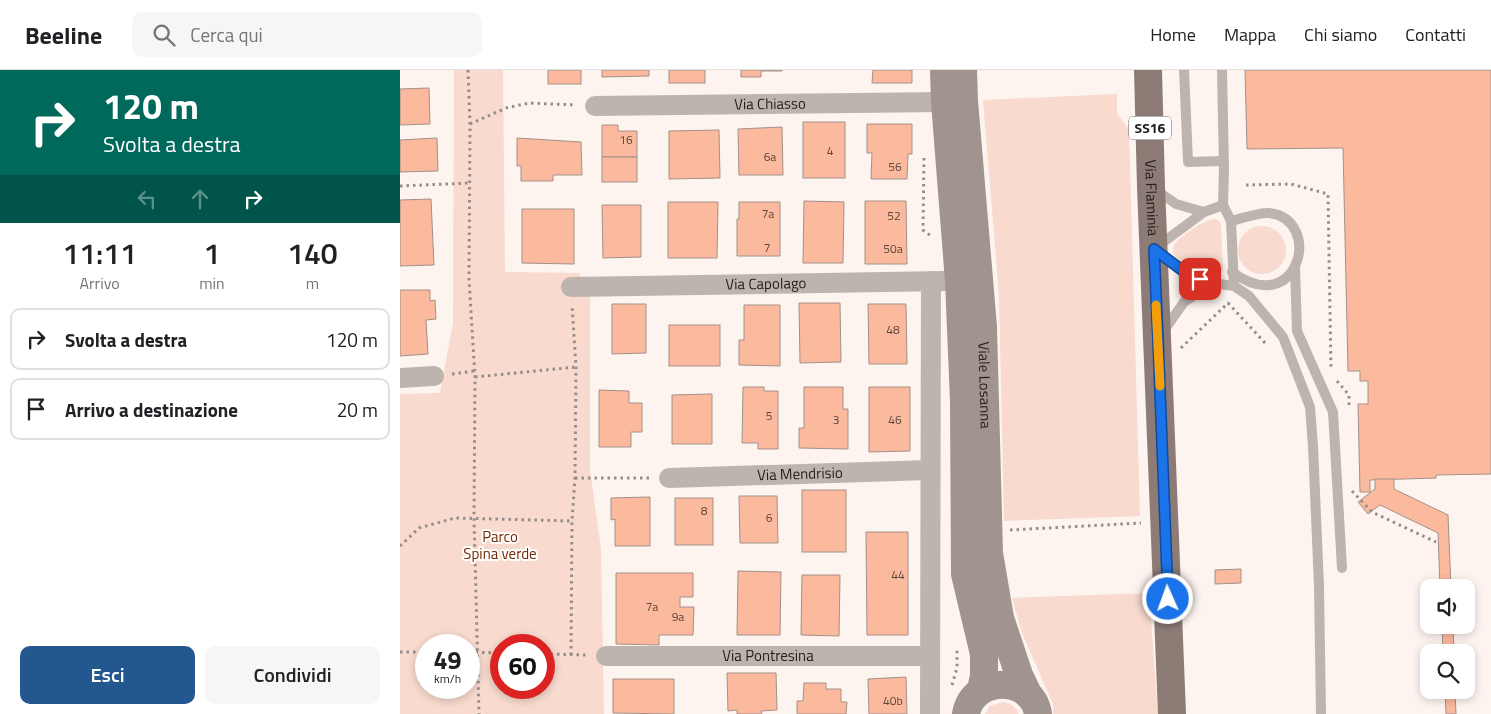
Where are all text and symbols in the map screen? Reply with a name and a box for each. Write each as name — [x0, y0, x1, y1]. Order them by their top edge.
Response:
search box — [132, 12, 482, 57]
text: Beeline — [25, 17, 102, 53]
text: Cerca qui — [190, 20, 263, 49]
icon: search — [150, 21, 178, 49]
text: Home — [1150, 21, 1196, 48]
text: Mappa — [1224, 21, 1276, 48]
text: Chi siamo — [1304, 21, 1377, 48]
text: Contatti — [1405, 21, 1466, 48]
text: 120 m — [103, 79, 199, 133]
icon: right — [20, 90, 85, 155]
street label: Via Chiasso — [734, 92, 806, 115]
road number: SS16 — [1129, 116, 1171, 140]
text: Svolta a destra — [103, 127, 241, 161]
house number: 16 — [619, 130, 633, 149]
house number: 4 — [827, 141, 834, 160]
house number: 6a — [764, 147, 776, 166]
house number: 56 — [888, 157, 902, 176]
street label: Via Flaminia — [1139, 159, 1165, 237]
icon: left — [133, 185, 161, 213]
icon: ahead — [186, 185, 214, 213]
icon: right — [239, 185, 267, 213]
house number: 7a — [762, 204, 774, 223]
house number: 52 — [887, 206, 901, 225]
text: 11:11 — [62, 230, 137, 276]
text: 1 — [204, 230, 220, 276]
text: 140 — [287, 230, 338, 276]
house number: 7 — [764, 238, 770, 257]
house number: 50a — [883, 239, 903, 258]
pin — [1179, 258, 1221, 300]
icon: arrive — [1186, 265, 1214, 293]
text: Arrivo — [80, 271, 120, 295]
text: min — [199, 271, 225, 295]
text: m — [306, 271, 319, 295]
street label: Via Capolago — [725, 271, 807, 296]
house number: 48 — [886, 320, 900, 339]
icon: right — [22, 325, 50, 353]
text: Svolta a destra — [65, 325, 187, 354]
text: 120 m — [326, 325, 378, 354]
street label: Viale Losanna — [972, 341, 998, 429]
icon: arrive — [22, 395, 50, 423]
text: Arrivo a destinazione — [65, 395, 238, 424]
text: 20 m — [337, 395, 378, 424]
house number: 5 — [766, 406, 773, 425]
house number: 3 — [833, 410, 839, 429]
house number: 46 — [888, 410, 902, 429]
street label: Via Mendrisio — [757, 461, 843, 486]
house number: 8 — [701, 501, 708, 520]
house number: 6 — [766, 508, 773, 527]
park label: Parco Spina verde — [463, 525, 537, 565]
house number: 44 — [891, 565, 905, 584]
position arrow — [1141, 572, 1193, 624]
map controls — [1420, 579, 1475, 699]
button: sound — [1420, 579, 1475, 634]
house number: 7a — [646, 597, 658, 616]
house number: 9a — [672, 607, 684, 626]
speed limit sign: 60 — [490, 634, 555, 699]
text: 49 — [433, 641, 462, 679]
street label: Via Pontresina — [722, 644, 814, 667]
button: search — [1420, 644, 1475, 699]
button: Esci — [20, 646, 195, 704]
button: Condividi — [205, 646, 380, 704]
text: km/h — [434, 669, 461, 688]
house number: 40b — [883, 691, 903, 710]

